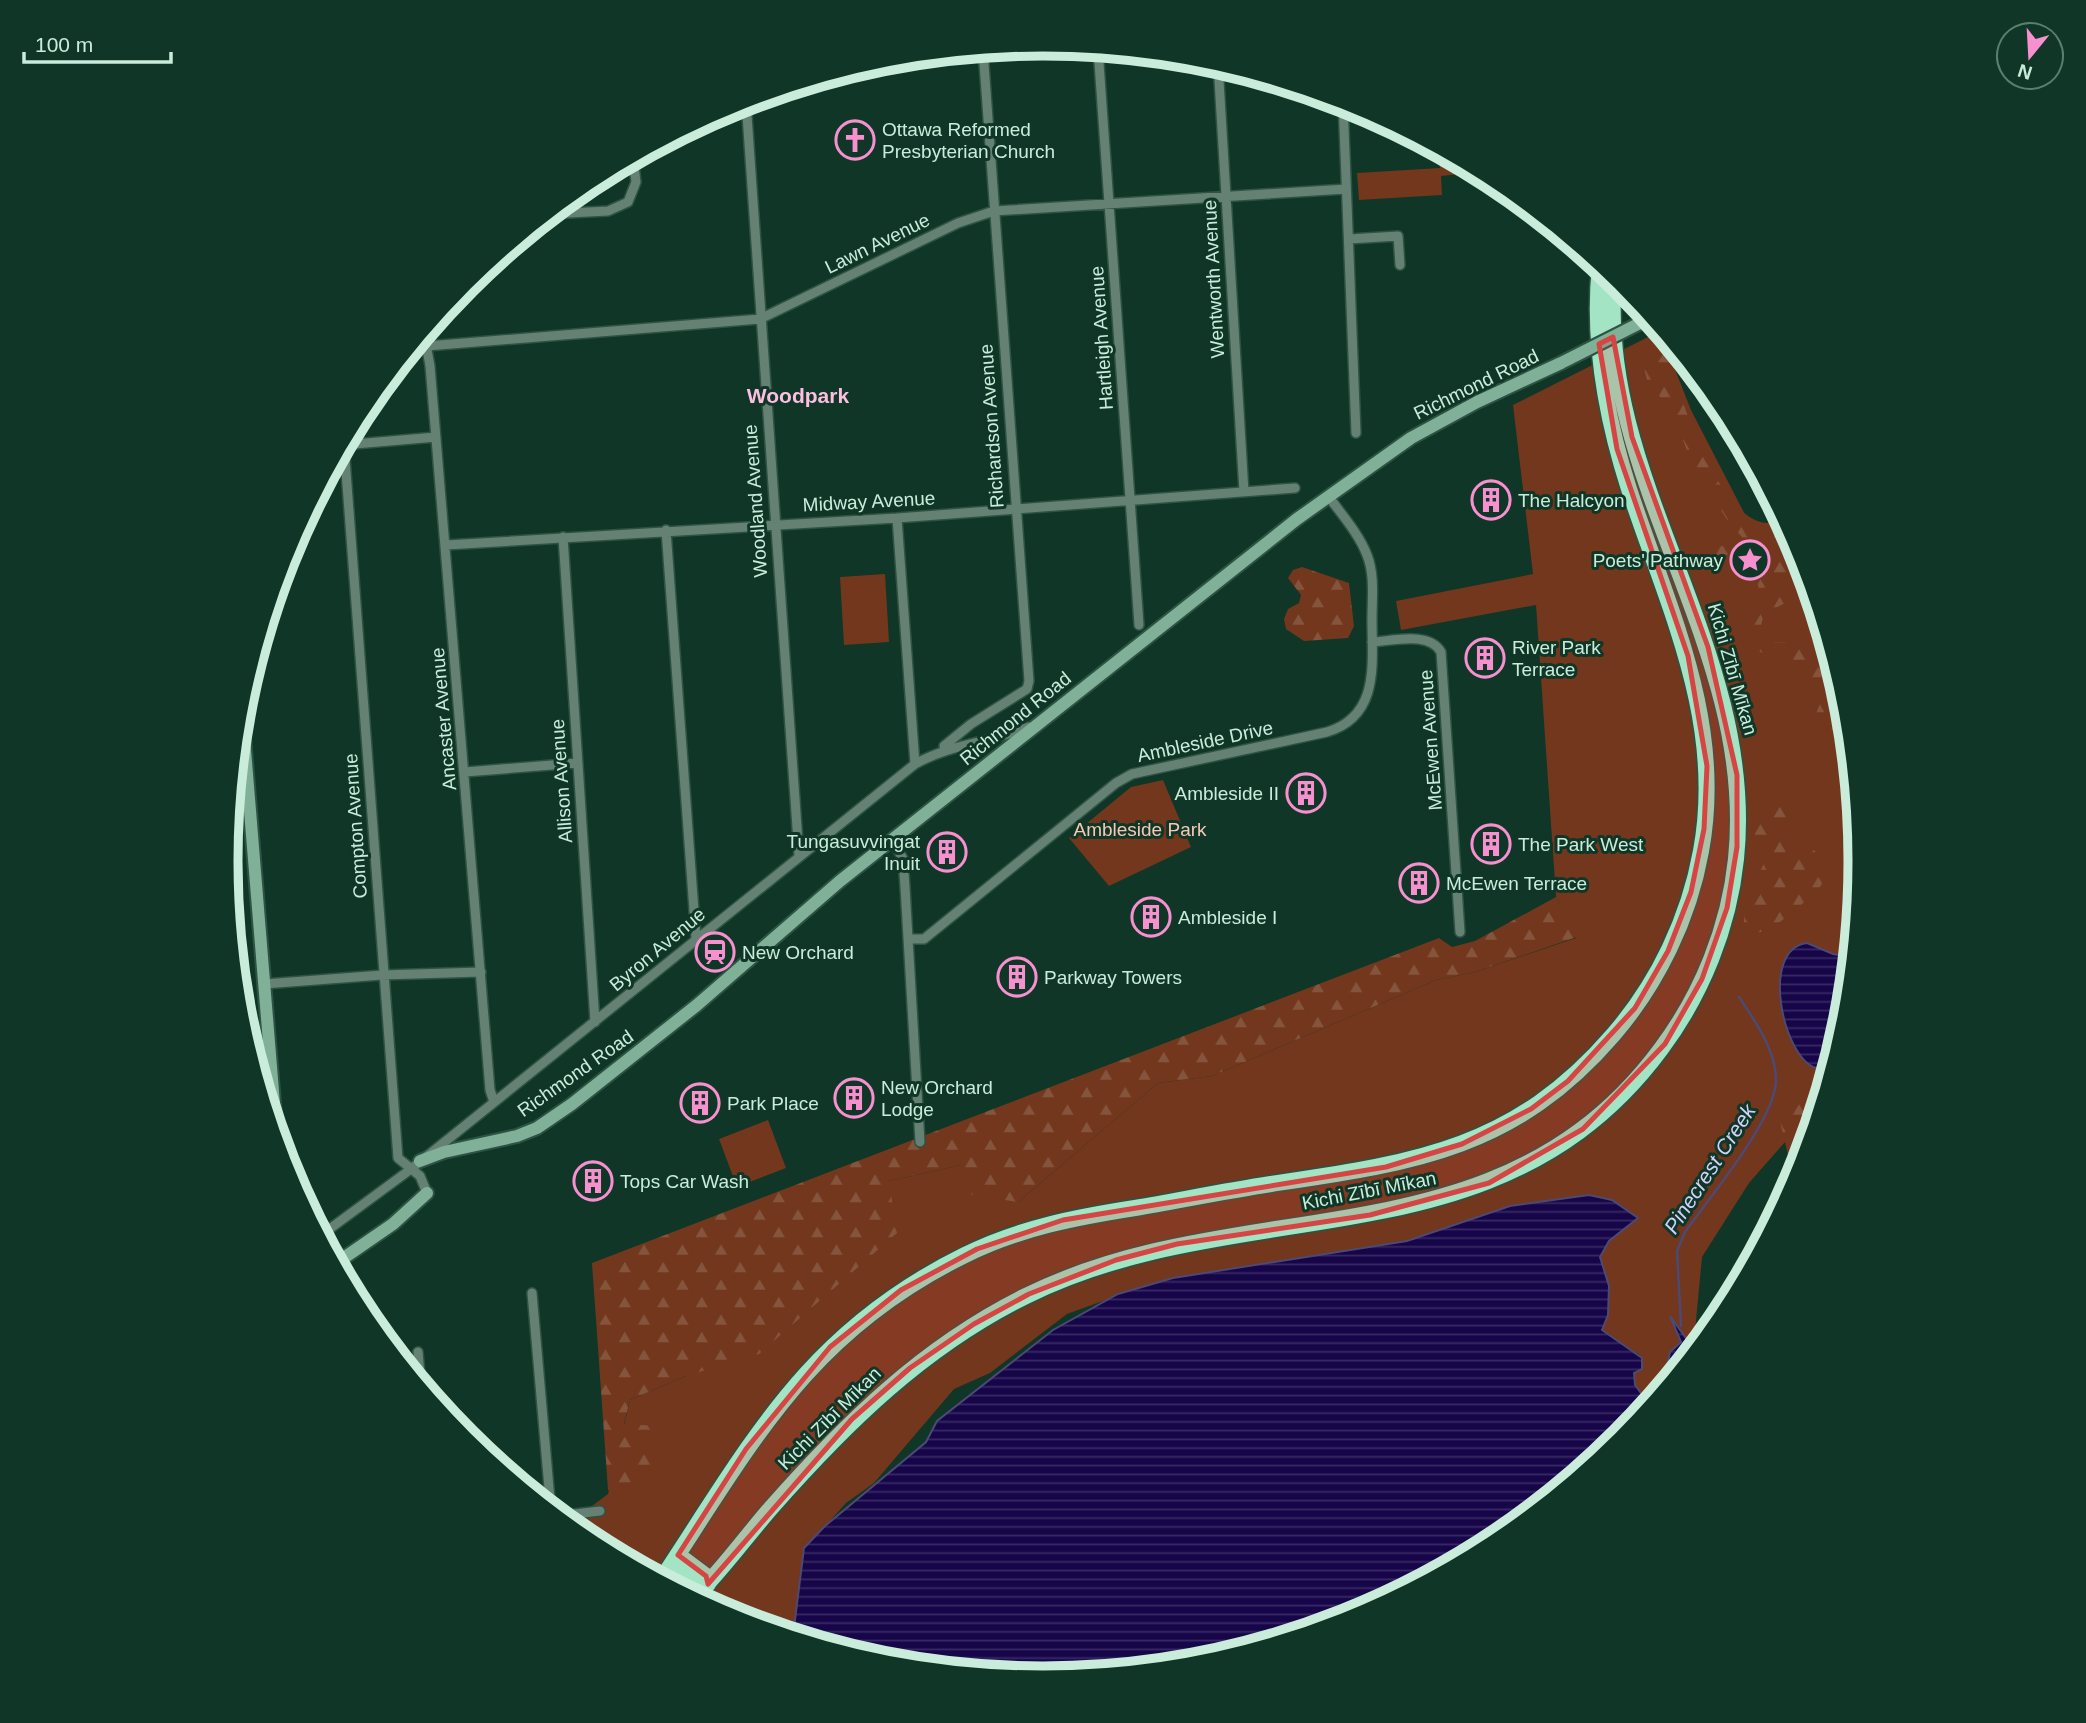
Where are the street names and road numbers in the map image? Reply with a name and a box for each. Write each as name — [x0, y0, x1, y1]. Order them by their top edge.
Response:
street label: Wentworth Avenue — [1199, 199, 1228, 359]
street label: Lawn Avenue — [821, 209, 933, 278]
street label: Hartleigh Avenue — [1086, 265, 1117, 411]
street label: Richardson Avenue — [975, 343, 1008, 509]
street label: Richmond Road — [1410, 345, 1542, 424]
street label: Woodland Avenue — [740, 424, 771, 578]
street label: Midway Avenue — [802, 488, 936, 515]
street label: Kichi Zībī Mīkan — [1704, 601, 1761, 738]
street label: Ancaster Avenue — [427, 647, 460, 791]
street label: Richmond Road — [956, 667, 1075, 769]
street label: McEwen Avenue — [1415, 669, 1446, 811]
street label: Ambleside Drive — [1135, 717, 1275, 766]
street label: Allison Avenue — [547, 718, 576, 844]
street label: Compton Avenue — [340, 753, 371, 899]
street label: Byron Avenue — [605, 903, 709, 995]
street label: Richmond Road — [513, 1026, 637, 1121]
street label: Kichi Zībī Mīkan — [1300, 1167, 1438, 1214]
street label: Kichi Zībī Mīkan — [774, 1363, 885, 1474]

